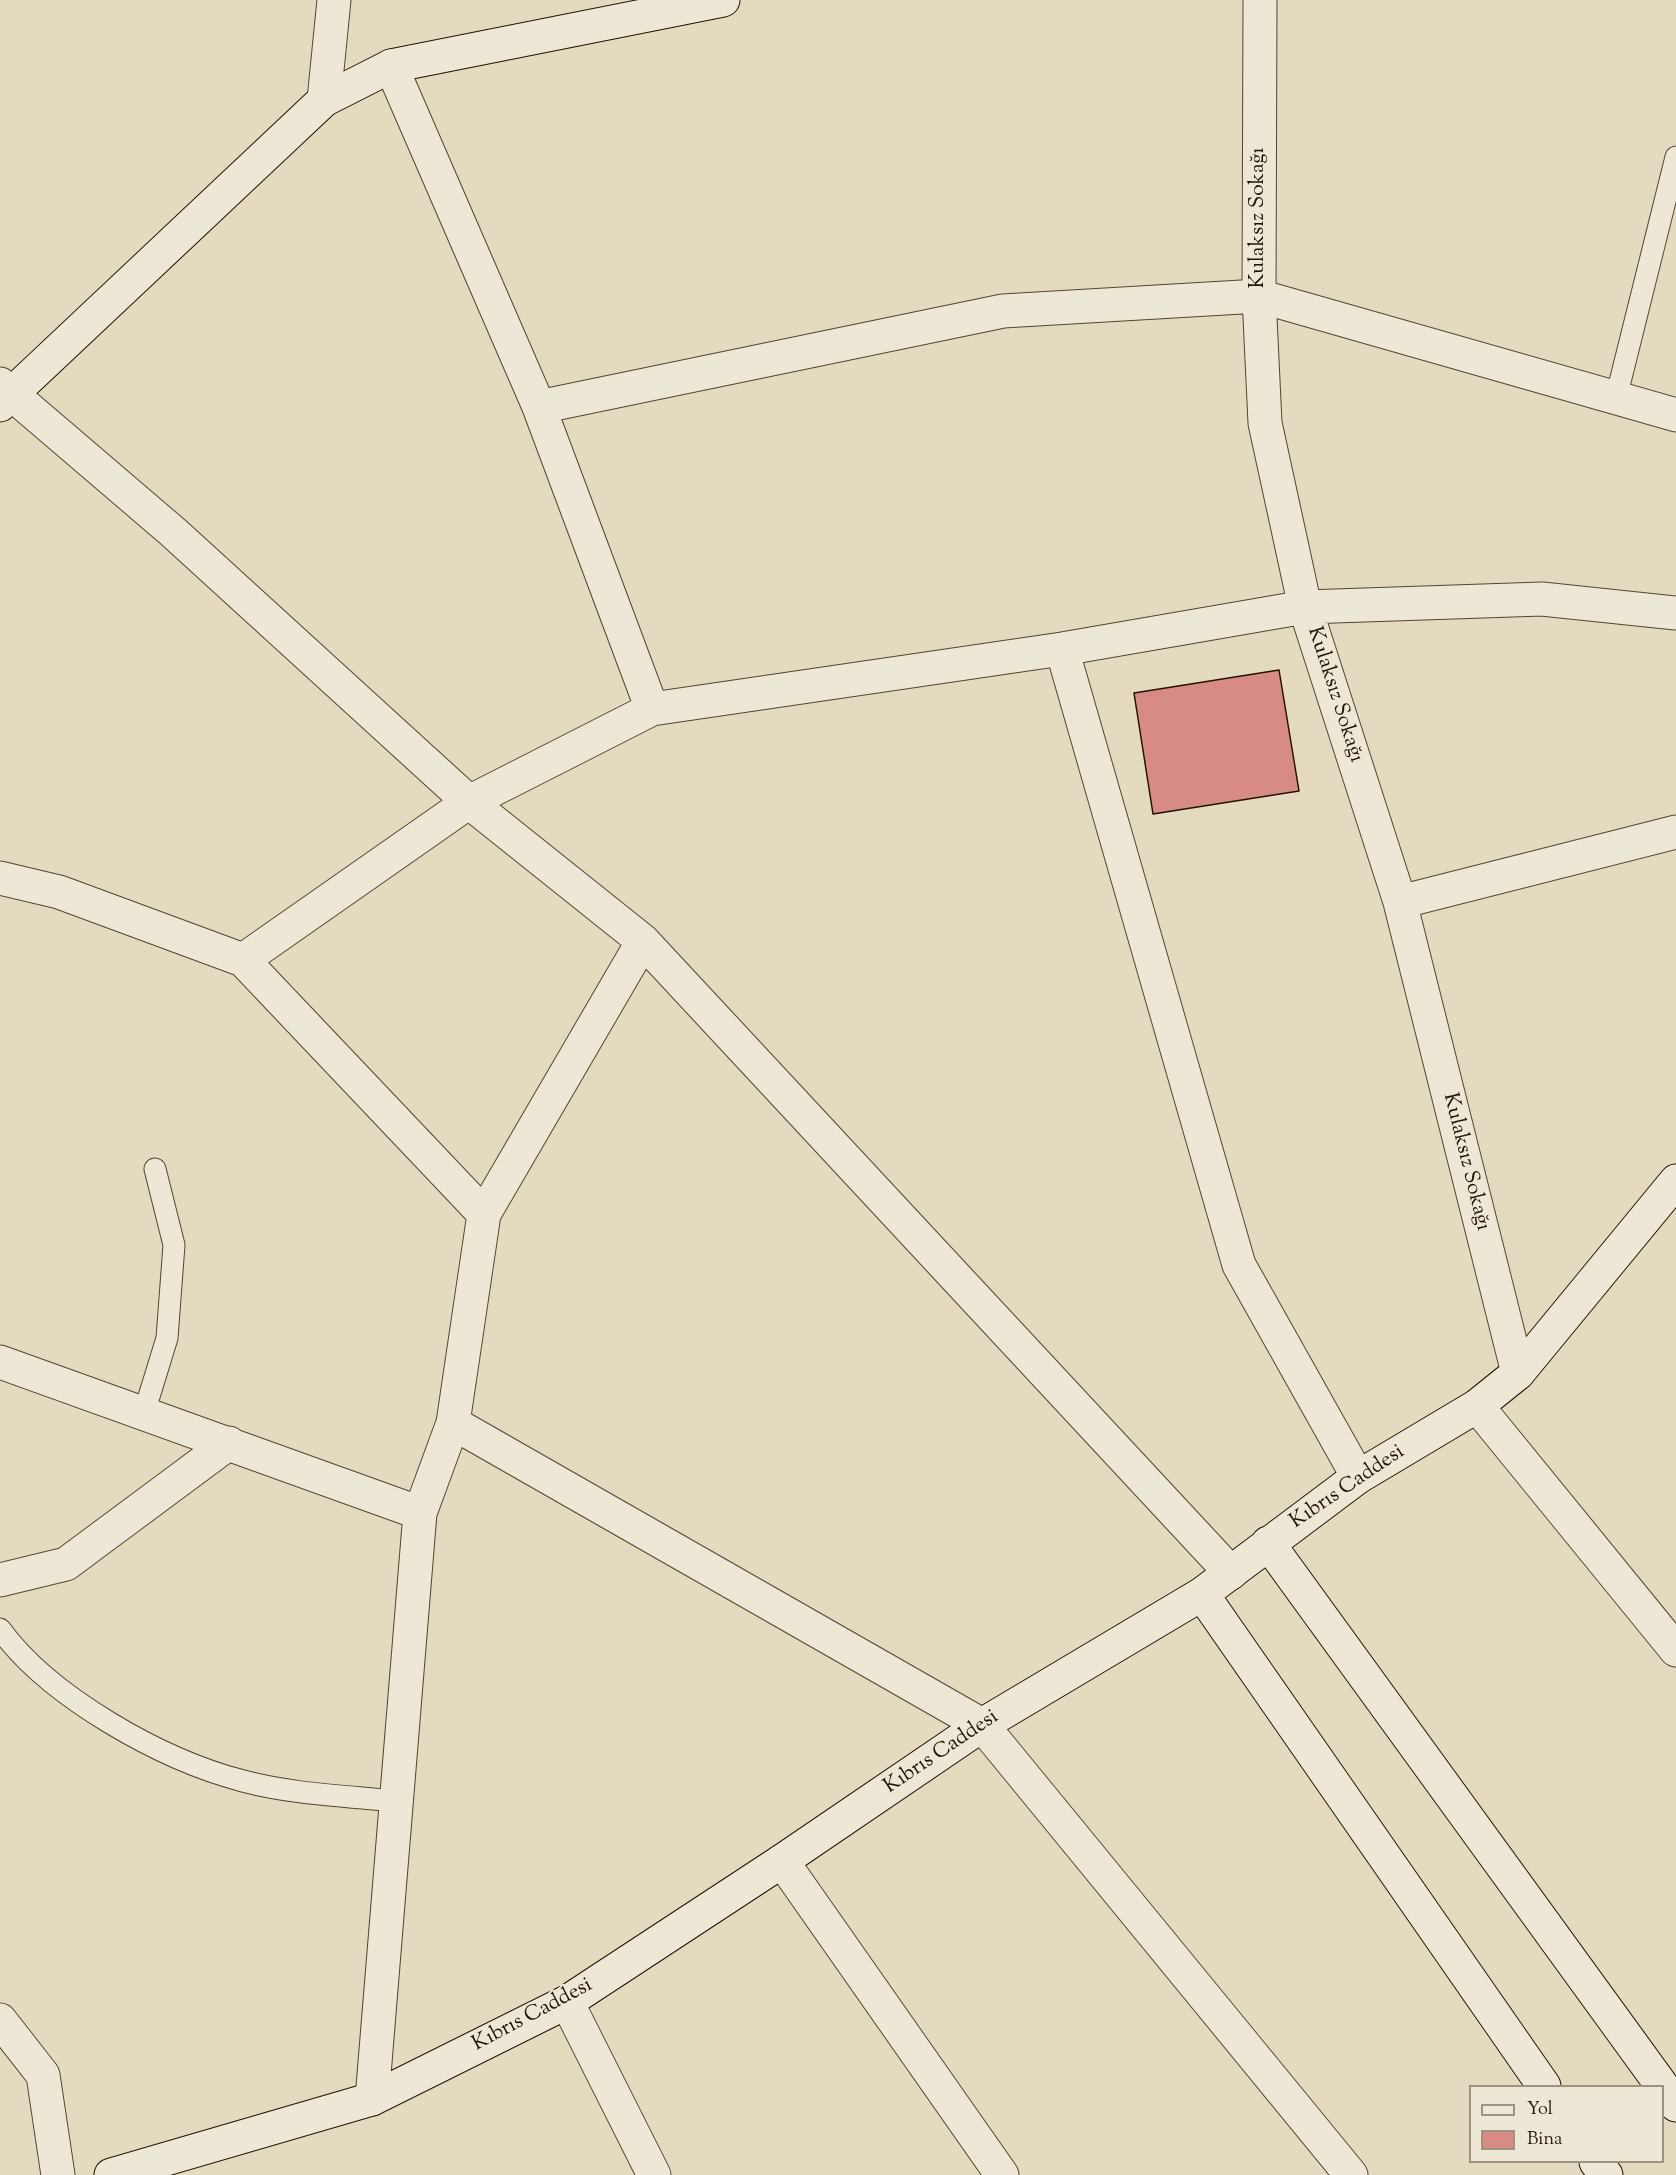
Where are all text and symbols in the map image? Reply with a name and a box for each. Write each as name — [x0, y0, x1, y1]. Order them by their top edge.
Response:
street label: Kulaksız Sokağı — [1246, 147, 1272, 289]
street label: Kulaksız Sokağı — [1300, 624, 1368, 766]
street label: Kulaksız Sokağı — [1436, 1090, 1494, 1234]
street label: Kıbrıs Caddesi — [1286, 1441, 1410, 1535]
street label: Kıbrıs Caddesi — [880, 1706, 1004, 1800]
street label: Kıbrıs Caddesi — [469, 1974, 597, 2058]
legend — [1469, 2085, 1664, 2163]
text: Yol — [1527, 2097, 1553, 2123]
text: Bina — [1527, 2127, 1562, 2153]

